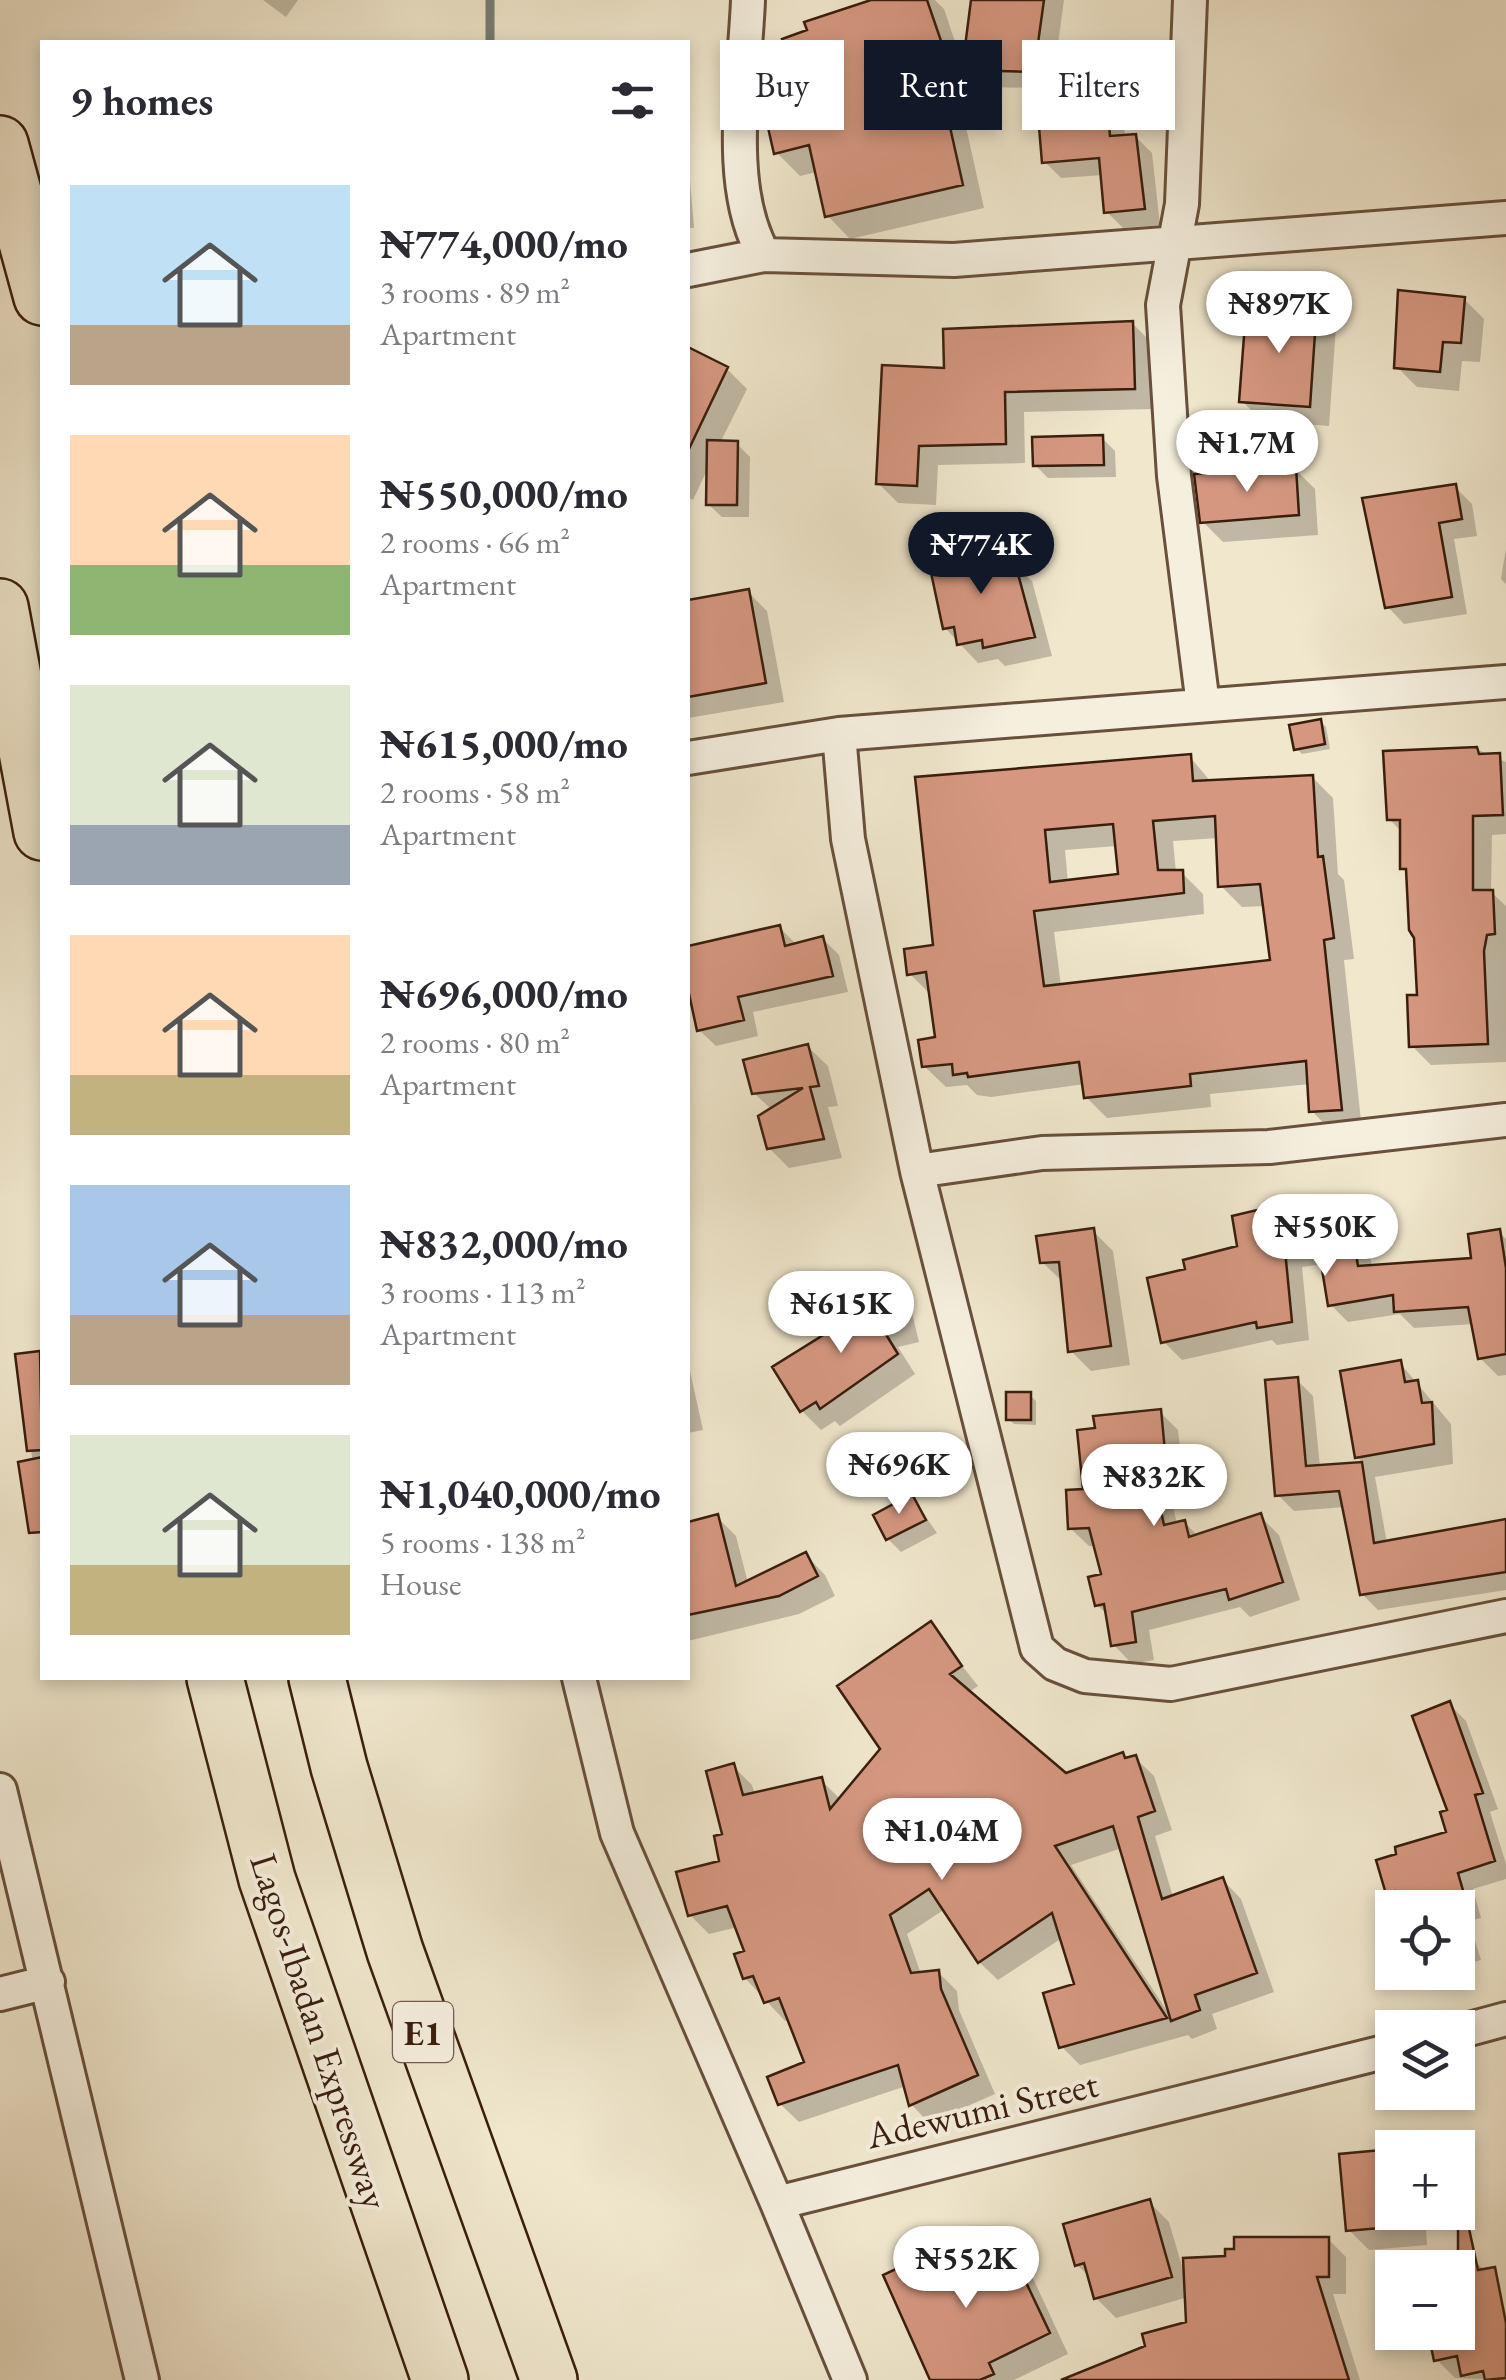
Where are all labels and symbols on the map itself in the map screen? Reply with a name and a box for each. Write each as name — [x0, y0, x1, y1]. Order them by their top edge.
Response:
pin: ₦897K — [1209, 271, 1349, 356]
pin: ₦1.7M — [1177, 410, 1317, 495]
pin: ₦774K — [911, 512, 1051, 597]
pin: ₦550K — [1255, 1194, 1395, 1279]
pin: ₦615K — [771, 1271, 911, 1356]
pin: ₦696K — [829, 1432, 969, 1517]
pin: ₦832K — [1084, 1444, 1224, 1529]
pin: ₦1.04M — [861, 1798, 1023, 1883]
street label: Lagos-Ibadan Expressway — [239, 1847, 401, 2215]
road number: E1 — [393, 2002, 453, 2062]
street label: Adewumi Street — [860, 2059, 1103, 2160]
pin: ₦552K — [896, 2226, 1036, 2311]

